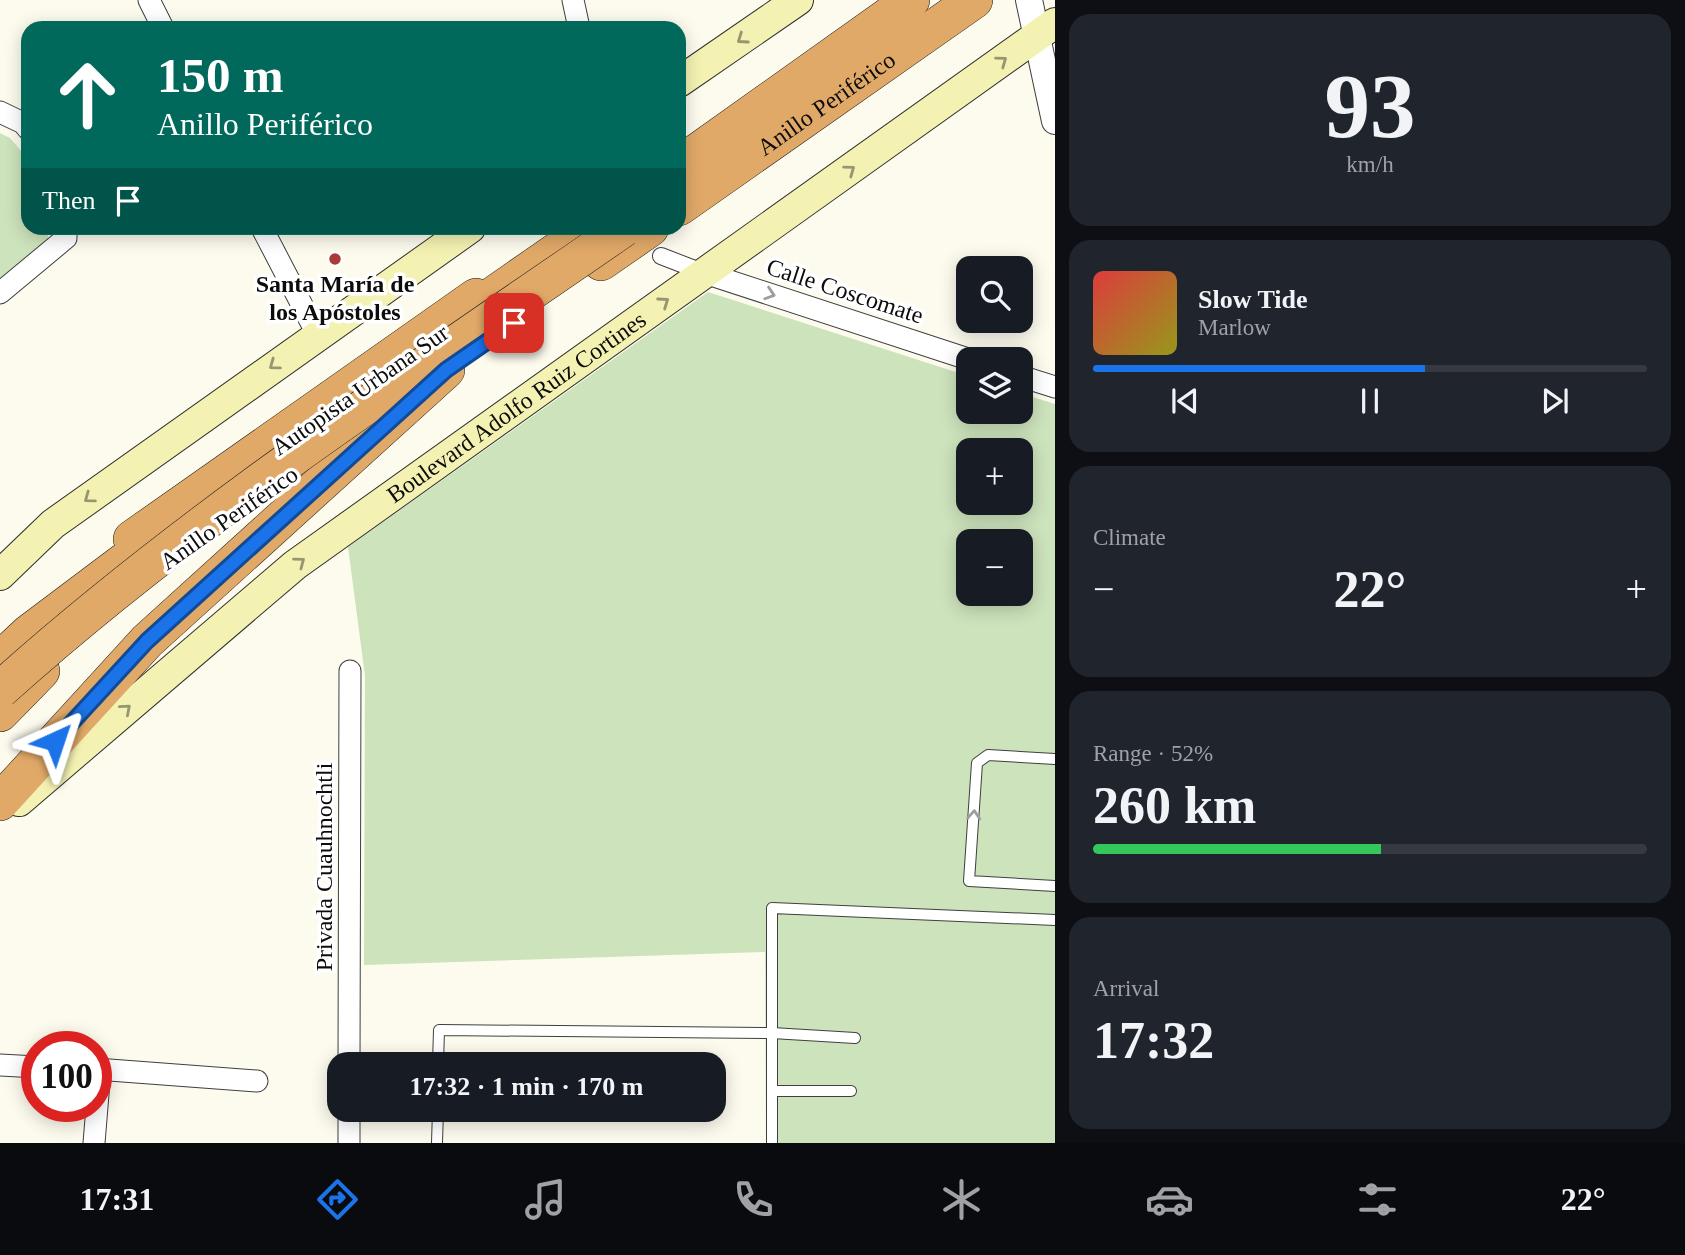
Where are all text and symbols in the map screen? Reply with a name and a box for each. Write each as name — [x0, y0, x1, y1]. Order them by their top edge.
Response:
one-way arrow — [737, 31, 750, 43]
street label: Anillo Periférico — [753, 46, 900, 161]
text: 150 m — [157, 48, 284, 103]
icon: ahead — [42, 49, 133, 140]
text: 93 — [1325, 56, 1416, 157]
one-way arrow — [994, 57, 1006, 69]
text: Anillo Periférico — [157, 106, 373, 142]
text: km/h — [1346, 152, 1394, 177]
one-way arrow — [842, 166, 855, 178]
icon: arrive — [109, 182, 147, 220]
text: Then — [42, 186, 95, 215]
marker: Santa María de los Apóstoles — [327, 251, 343, 267]
street label: Calle Coscomate — [763, 253, 927, 329]
map controls — [956, 256, 1033, 606]
button: search — [956, 256, 1033, 333]
place label: Santa María de los Apóstoles — [256, 271, 415, 325]
text: Slow Tide — [1198, 285, 1308, 314]
one-way arrow — [764, 286, 776, 301]
pin — [484, 293, 544, 353]
one-way arrow — [657, 297, 670, 310]
icon: arrive — [495, 304, 533, 342]
street label: Boulevard Adolfo Ruiz Cortines — [382, 306, 651, 508]
text: Marlow — [1198, 315, 1271, 340]
street label: Autopista Urbana Sur — [267, 319, 453, 461]
button: layers — [956, 347, 1033, 424]
one-way arrow — [269, 357, 282, 369]
icon: previous — [1166, 382, 1204, 420]
icon: pause — [1351, 382, 1389, 420]
icon: next — [1536, 382, 1574, 420]
button: + — [956, 438, 1033, 515]
street label: Anillo Periférico — [155, 461, 303, 575]
one-way arrow — [84, 490, 97, 502]
text: Climate — [1093, 525, 1166, 550]
button: − — [956, 529, 1033, 606]
one-way arrow — [292, 558, 304, 570]
text: 22° — [1334, 561, 1406, 618]
text: − — [1093, 568, 1114, 610]
text: + — [1626, 568, 1647, 610]
position arrow — [18, 704, 92, 778]
one-way arrow — [118, 705, 131, 717]
text: Range · 52% — [1093, 741, 1213, 766]
street label: Privada Cuauhnochtli — [311, 762, 337, 971]
text: 260 km — [1093, 777, 1256, 834]
one-way arrow — [966, 809, 981, 820]
text: Arrival — [1093, 976, 1159, 1001]
text: 17:32 — [1093, 1012, 1214, 1069]
speed limit sign: 100 — [21, 1031, 112, 1122]
text: 17:32 · 1 min · 170 m — [410, 1072, 644, 1101]
icon: directions — [313, 1175, 362, 1224]
icon: music — [521, 1175, 570, 1224]
icon: phone — [729, 1175, 778, 1224]
icon: climate — [937, 1175, 986, 1224]
icon: car — [1145, 1175, 1194, 1224]
icon: filters — [1353, 1175, 1402, 1224]
text: 17:31 — [79, 1181, 154, 1217]
text: 22° — [1561, 1181, 1605, 1217]

